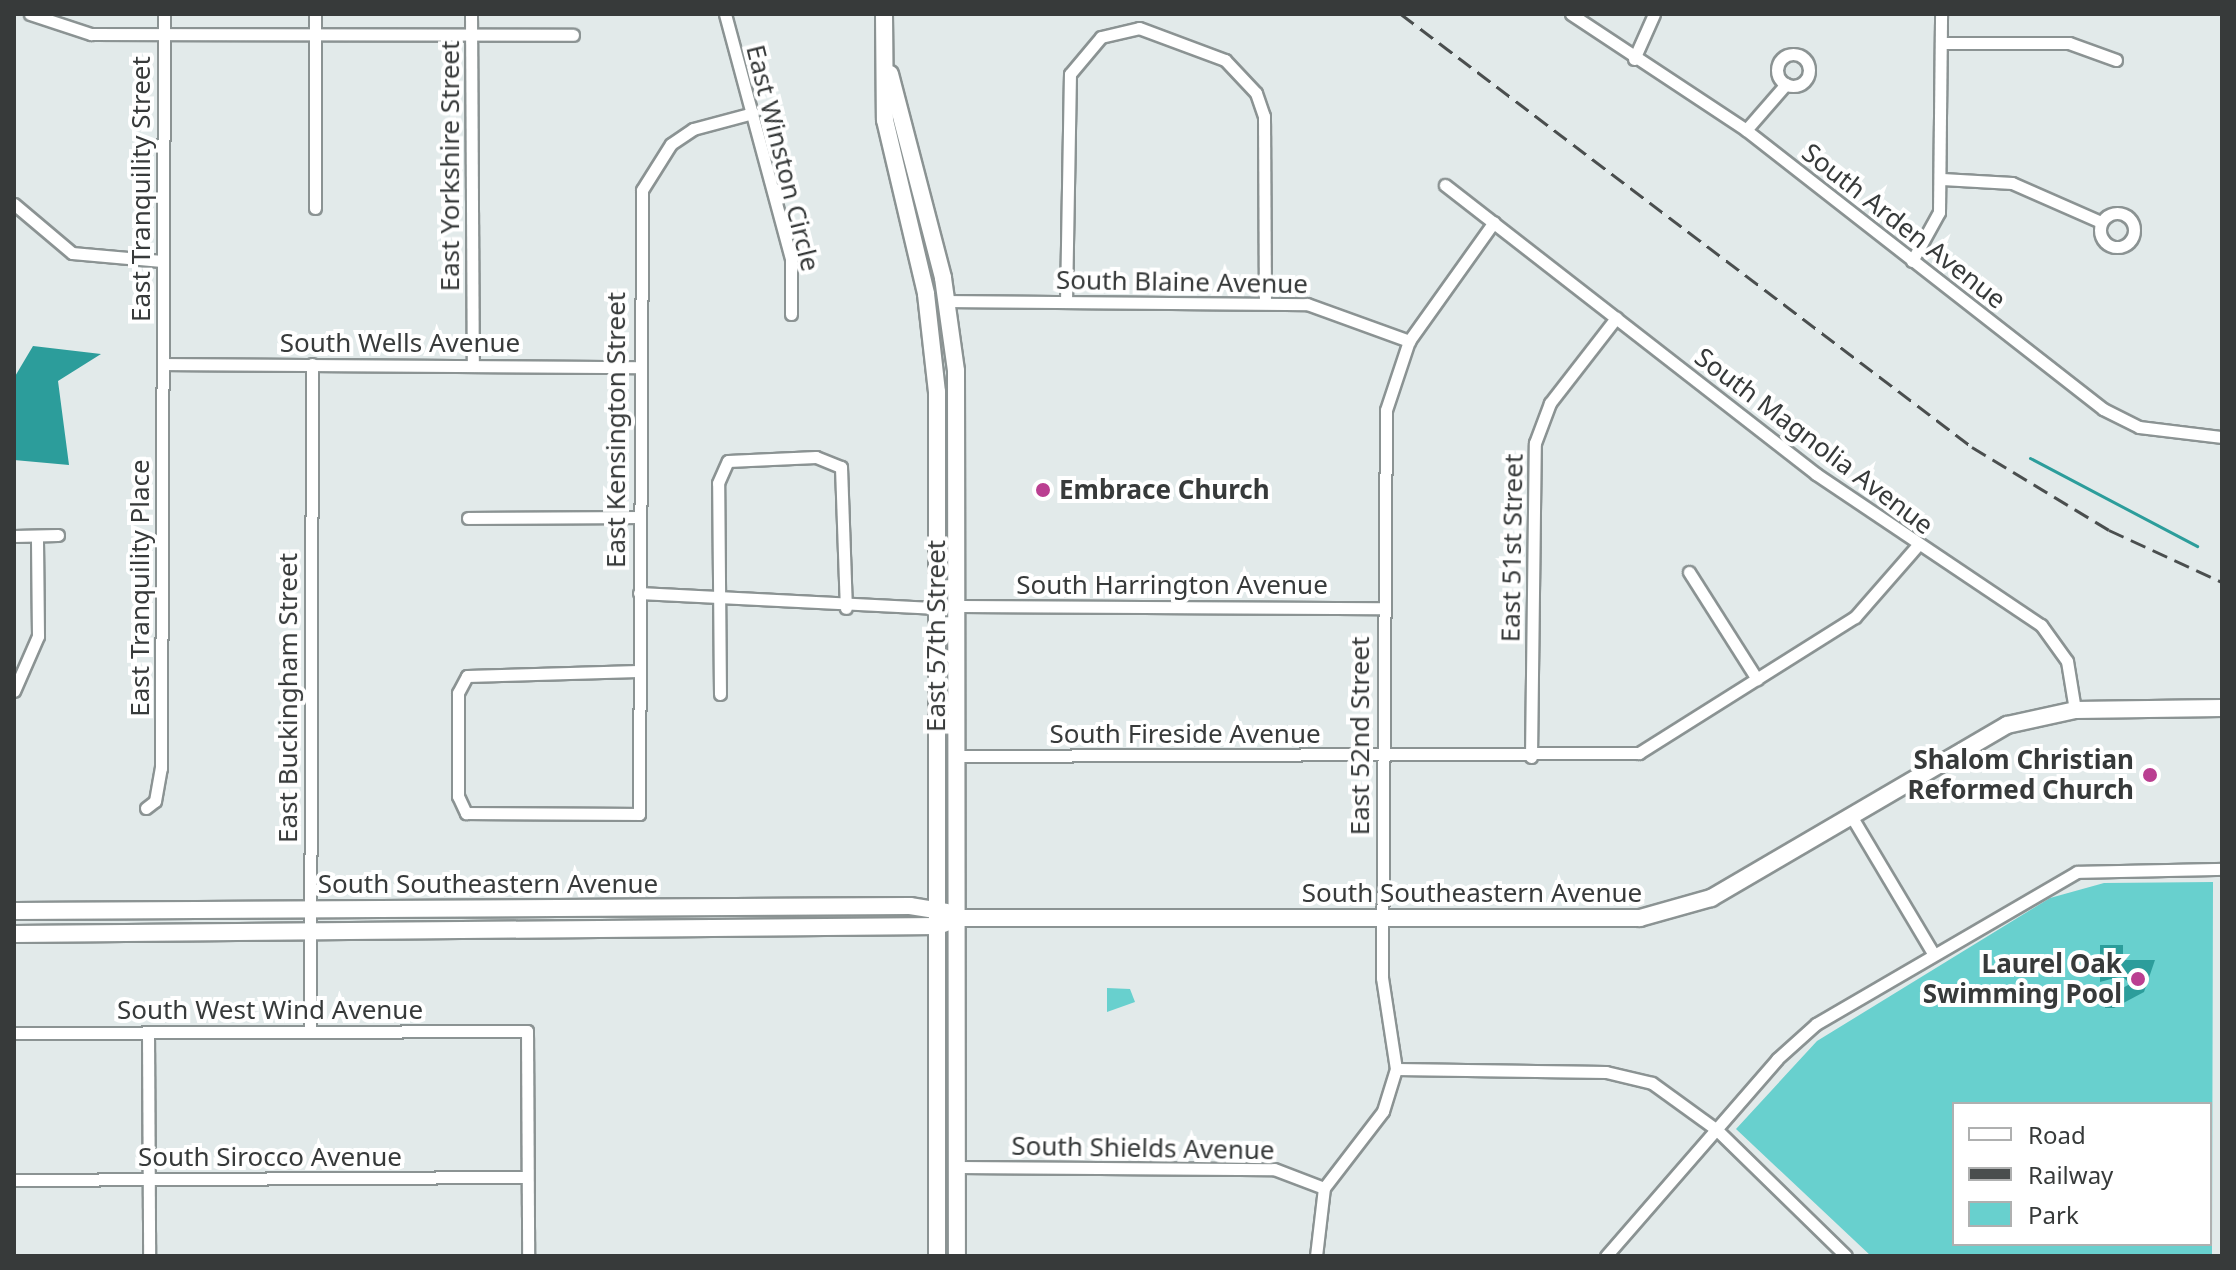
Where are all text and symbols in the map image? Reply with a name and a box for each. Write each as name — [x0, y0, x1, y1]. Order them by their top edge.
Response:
street label: East Yorkshire Street — [434, 41, 466, 291]
street label: East Winston Circle — [740, 42, 826, 274]
street label: East Tranquility Street — [125, 56, 157, 322]
street label: South Arden Avenue — [1796, 137, 2012, 315]
street label: South Blaine Avenue — [1056, 264, 1308, 300]
street label: East Kensington Street — [600, 292, 632, 568]
street label: South Wells Avenue — [280, 327, 520, 359]
street label: South Magnolia Avenue — [1689, 341, 1939, 541]
street label: East 51st Street — [1495, 453, 1529, 643]
street label: East Tranquility Place — [124, 459, 156, 717]
place label: Embrace Church — [1059, 474, 1270, 506]
marker: Embrace Church — [1034, 481, 1052, 499]
street label: East 57th Street — [920, 540, 952, 732]
street label: East Buckingham Street — [272, 553, 304, 843]
street label: South Harrington Avenue — [1016, 569, 1328, 601]
street label: East 52nd Street — [1344, 637, 1376, 835]
street label: South Fireside Avenue — [1049, 718, 1321, 750]
place label: Shalom Christian Reformed Church — [1908, 744, 2134, 806]
marker: Shalom Christian Reformed Church — [2141, 766, 2159, 784]
street label: South Southeastern Avenue — [318, 868, 658, 900]
street label: South Southeastern Avenue — [1302, 877, 1642, 909]
place label: Laurel Oak Swimming Pool — [1923, 948, 2122, 1010]
marker: Laurel Oak Swimming Pool — [2129, 970, 2147, 988]
street label: South West Wind Avenue — [117, 994, 423, 1026]
legend — [1952, 1102, 2212, 1246]
text: Road — [2028, 1118, 2086, 1151]
street label: South Shields Avenue — [1011, 1130, 1275, 1166]
street label: South Sirocco Avenue — [138, 1141, 402, 1173]
text: Railway — [2028, 1158, 2113, 1191]
text: Park — [2028, 1198, 2079, 1231]

